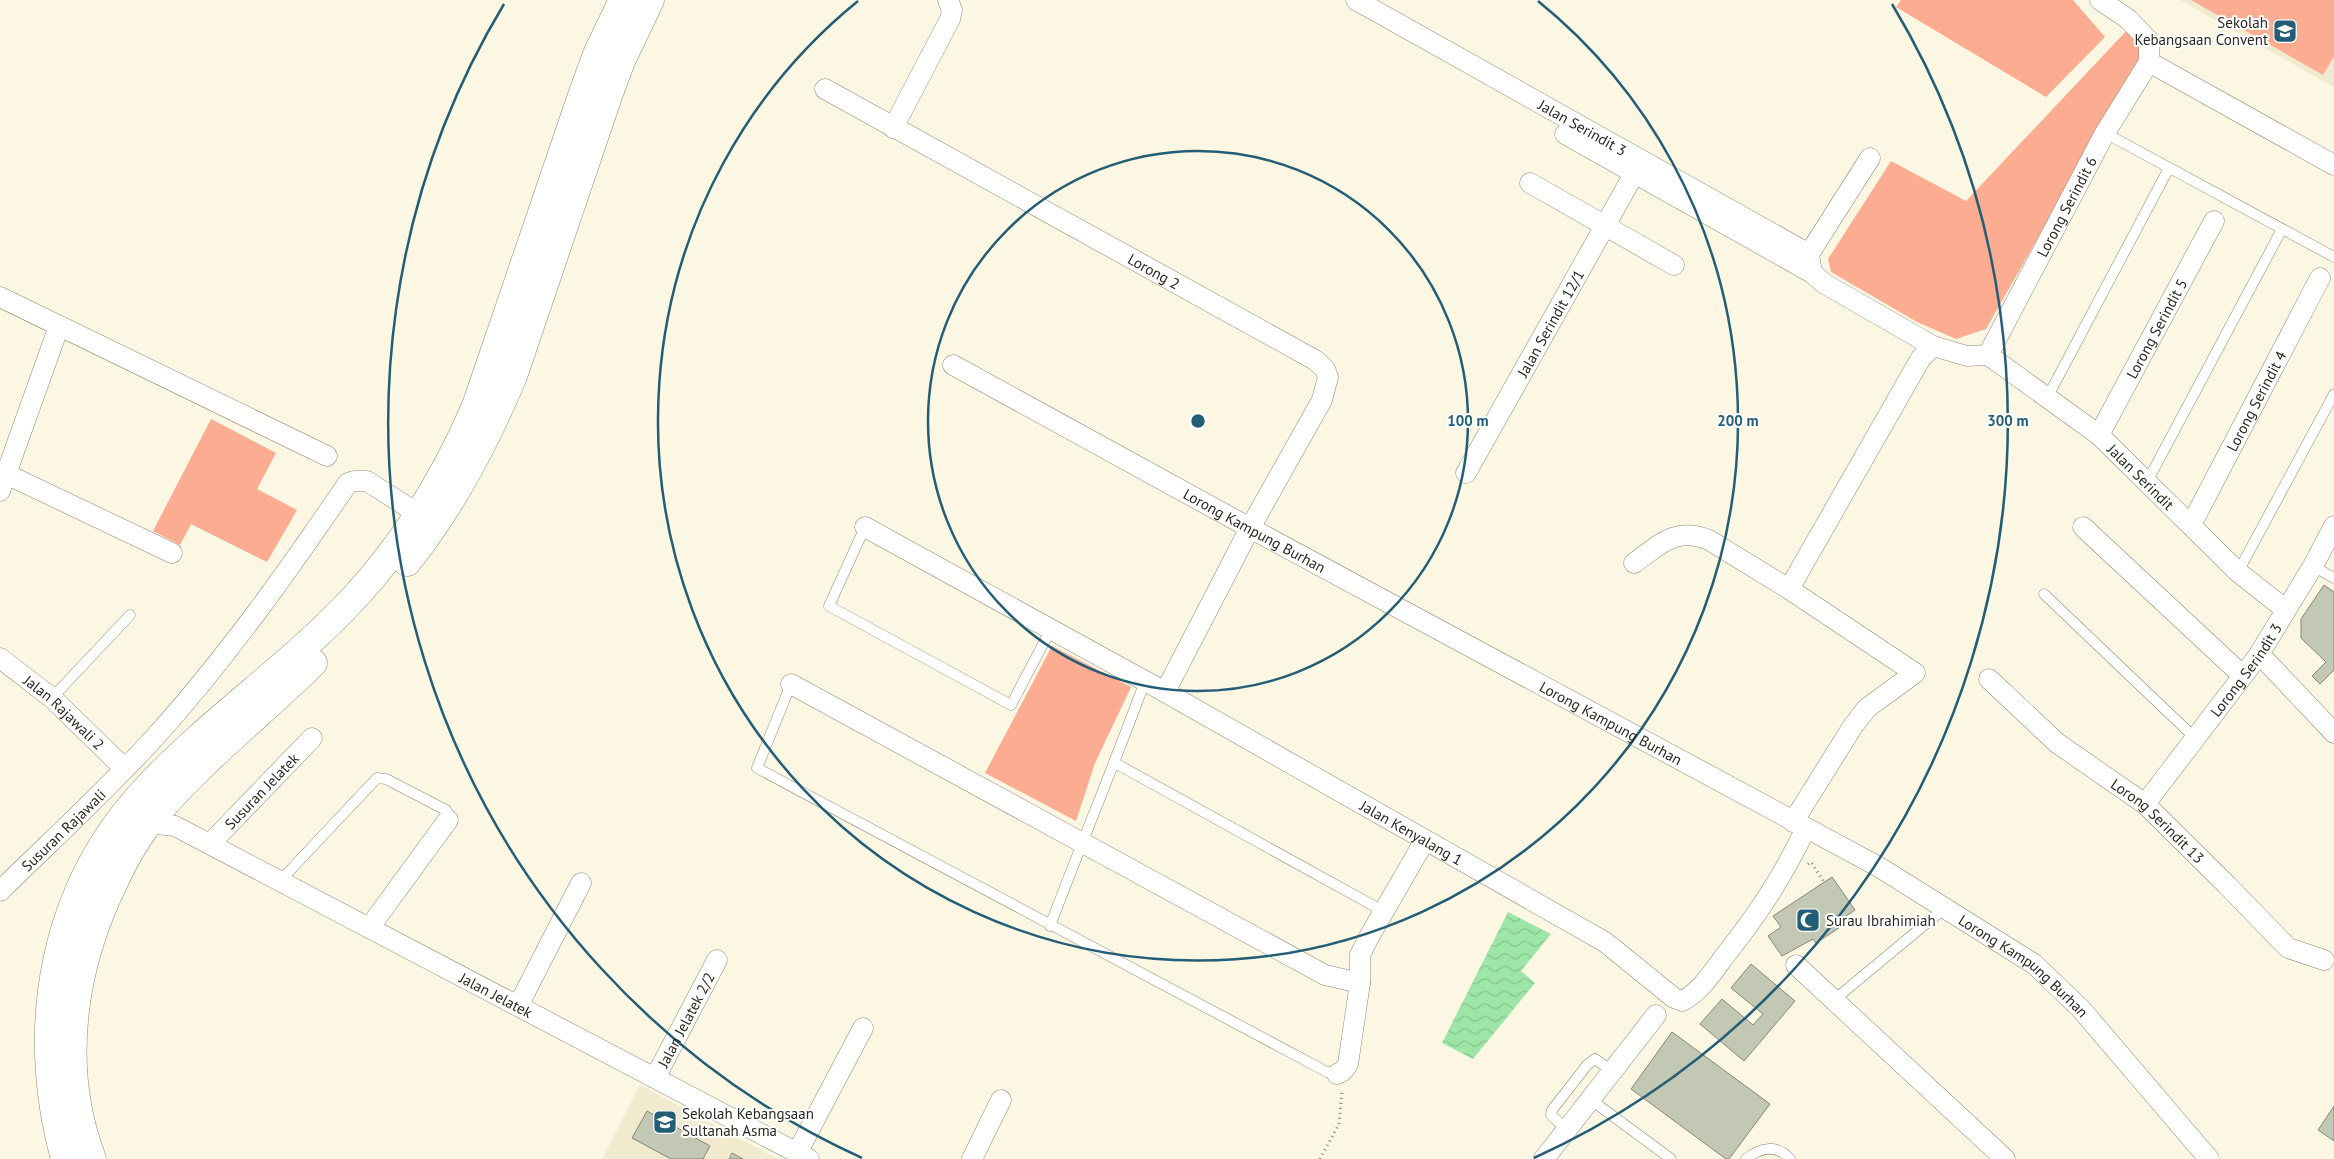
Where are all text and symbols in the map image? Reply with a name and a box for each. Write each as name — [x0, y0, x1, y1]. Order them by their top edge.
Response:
place label: Sekolah Kebangsaan Convent — [2134, 13, 2268, 49]
school or university icon: Sekolah Kebangsaan Convent — [2272, 18, 2298, 44]
street label: Jalan Serindit 3 — [1534, 94, 1630, 159]
street label: Lorong Serindit 6 — [2032, 153, 2101, 260]
street label: Lorong 2 — [1125, 249, 1183, 293]
street label: Jalan Serindit 12/1 — [1512, 266, 1588, 381]
street label: Lorong Serindit 5 — [2122, 275, 2191, 382]
street label: Lorong Serindit 4 — [2222, 347, 2290, 454]
text: 100 m — [1447, 411, 1489, 430]
text: 200 m — [1717, 411, 1759, 430]
text: 300 m — [1987, 411, 2029, 430]
centre of rings — [1189, 412, 1207, 430]
street label: Jalan Serindit — [2103, 439, 2178, 514]
street label: Lorong Kampung Burhan — [1180, 484, 1329, 577]
street label: Lorong Serindit 3 — [2206, 619, 2285, 720]
street label: Jalan Rajawali 2 — [19, 670, 109, 753]
street label: Lorong Kampung Burhan — [1537, 677, 1686, 769]
street label: Susuran Jelatek — [220, 748, 303, 833]
street label: Lorong Serindit 13 — [2108, 774, 2209, 867]
street label: Susuran Rajawali — [17, 785, 109, 875]
street label: Jalan Kenyalang 1 — [1356, 795, 1466, 869]
mosque icon: Surau Ibrahimiah — [1795, 907, 1821, 933]
street label: Lorong Kampung Burhan — [1955, 910, 2093, 1021]
place label: Surau Ibrahimiah — [1826, 911, 1936, 930]
street label: Jalan Jelatek — [456, 967, 537, 1022]
street label: Jalan Jelatek 2/2 — [652, 969, 718, 1071]
place label: Sekolah Kebangsaan Sultanah Asma — [682, 1104, 814, 1140]
school or university icon: Sekolah Kebangsaan Sultanah Asma — [652, 1109, 678, 1135]

